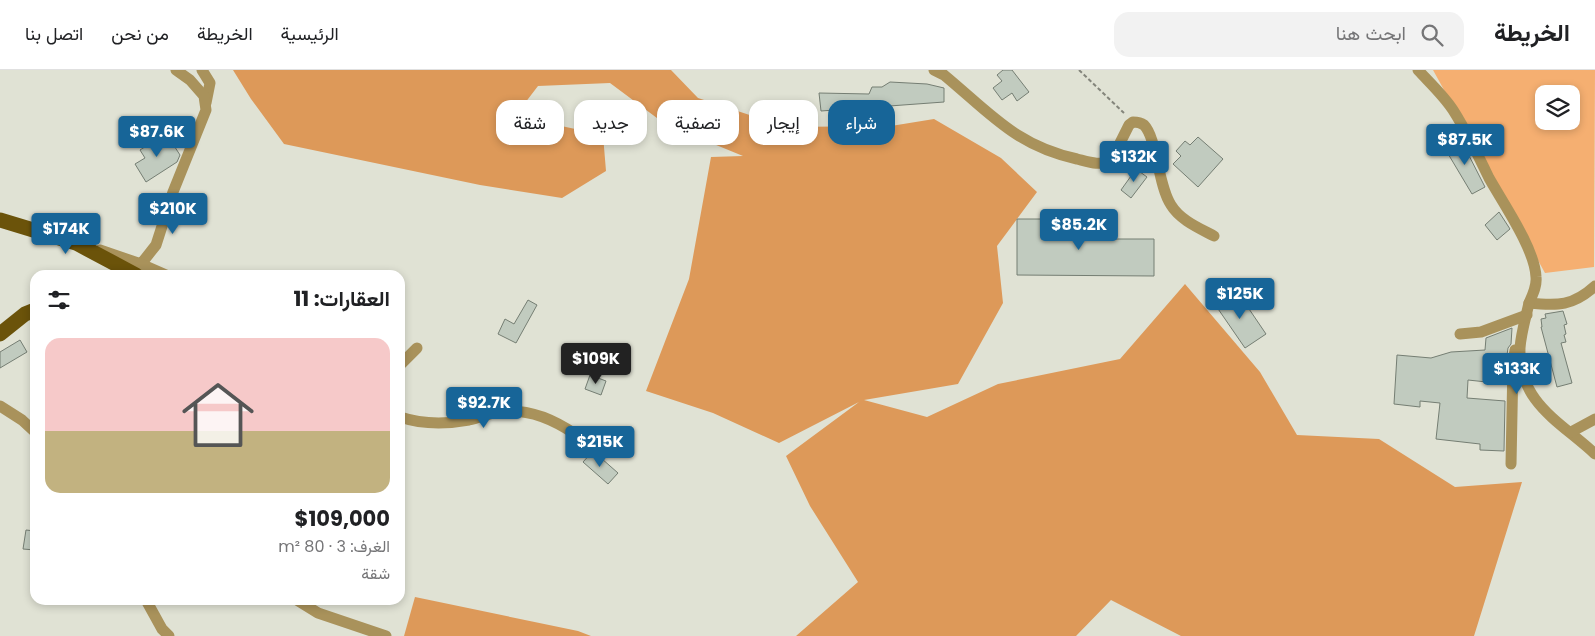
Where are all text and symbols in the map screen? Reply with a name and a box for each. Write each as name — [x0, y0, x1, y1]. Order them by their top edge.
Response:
search box — [1114, 12, 1464, 57]
text: الخريطة — [1494, 16, 1570, 49]
text: ابحث هنا — [1336, 20, 1406, 47]
text: اتصل بنا — [25, 21, 83, 46]
text: من نحن — [111, 21, 169, 46]
text: الخريطة — [197, 21, 253, 46]
text: الرئيسية — [281, 21, 339, 46]
icon: search — [1418, 21, 1446, 49]
map controls — [1535, 85, 1580, 130]
button: layers — [1535, 85, 1580, 130]
chip: شقة — [496, 100, 564, 145]
chip: جديد — [574, 100, 647, 145]
chip: تصفية — [657, 100, 739, 145]
chip: إيجار — [749, 100, 818, 145]
chip: شراء — [828, 100, 895, 145]
pin: $87.6K — [116, 116, 198, 158]
text: $87.6K — [129, 120, 185, 143]
pin: $87.5K — [1424, 124, 1506, 166]
text: $87.5K — [1437, 128, 1493, 151]
pin: $132K — [1099, 140, 1169, 183]
text: $132K — [1111, 145, 1157, 168]
pin: $210K — [138, 192, 208, 235]
text: $210K — [149, 197, 197, 220]
pin: $85.2K — [1038, 208, 1120, 251]
pin: $174K — [31, 212, 101, 255]
text: $85.2K — [1051, 213, 1107, 236]
text: $174K — [42, 217, 90, 240]
pin: $125K — [1205, 278, 1275, 320]
text: $125K — [1216, 282, 1264, 305]
text: العقارات: 11 — [293, 284, 390, 313]
icon: filters — [45, 286, 73, 314]
pin: $109K — [561, 342, 631, 385]
text: $109K — [572, 347, 620, 370]
pin: $133K — [1482, 352, 1552, 395]
text: $133K — [1493, 357, 1541, 380]
icon: home — [173, 370, 263, 460]
pin: $92.7K — [443, 386, 525, 429]
text: $92.7K — [457, 391, 511, 414]
pin: $215K — [565, 426, 635, 468]
text: $215K — [576, 430, 624, 453]
text: $109,000 — [295, 504, 390, 533]
text: الغرف: 3 · 80 m² — [278, 535, 390, 558]
text: شقة — [361, 562, 390, 585]

